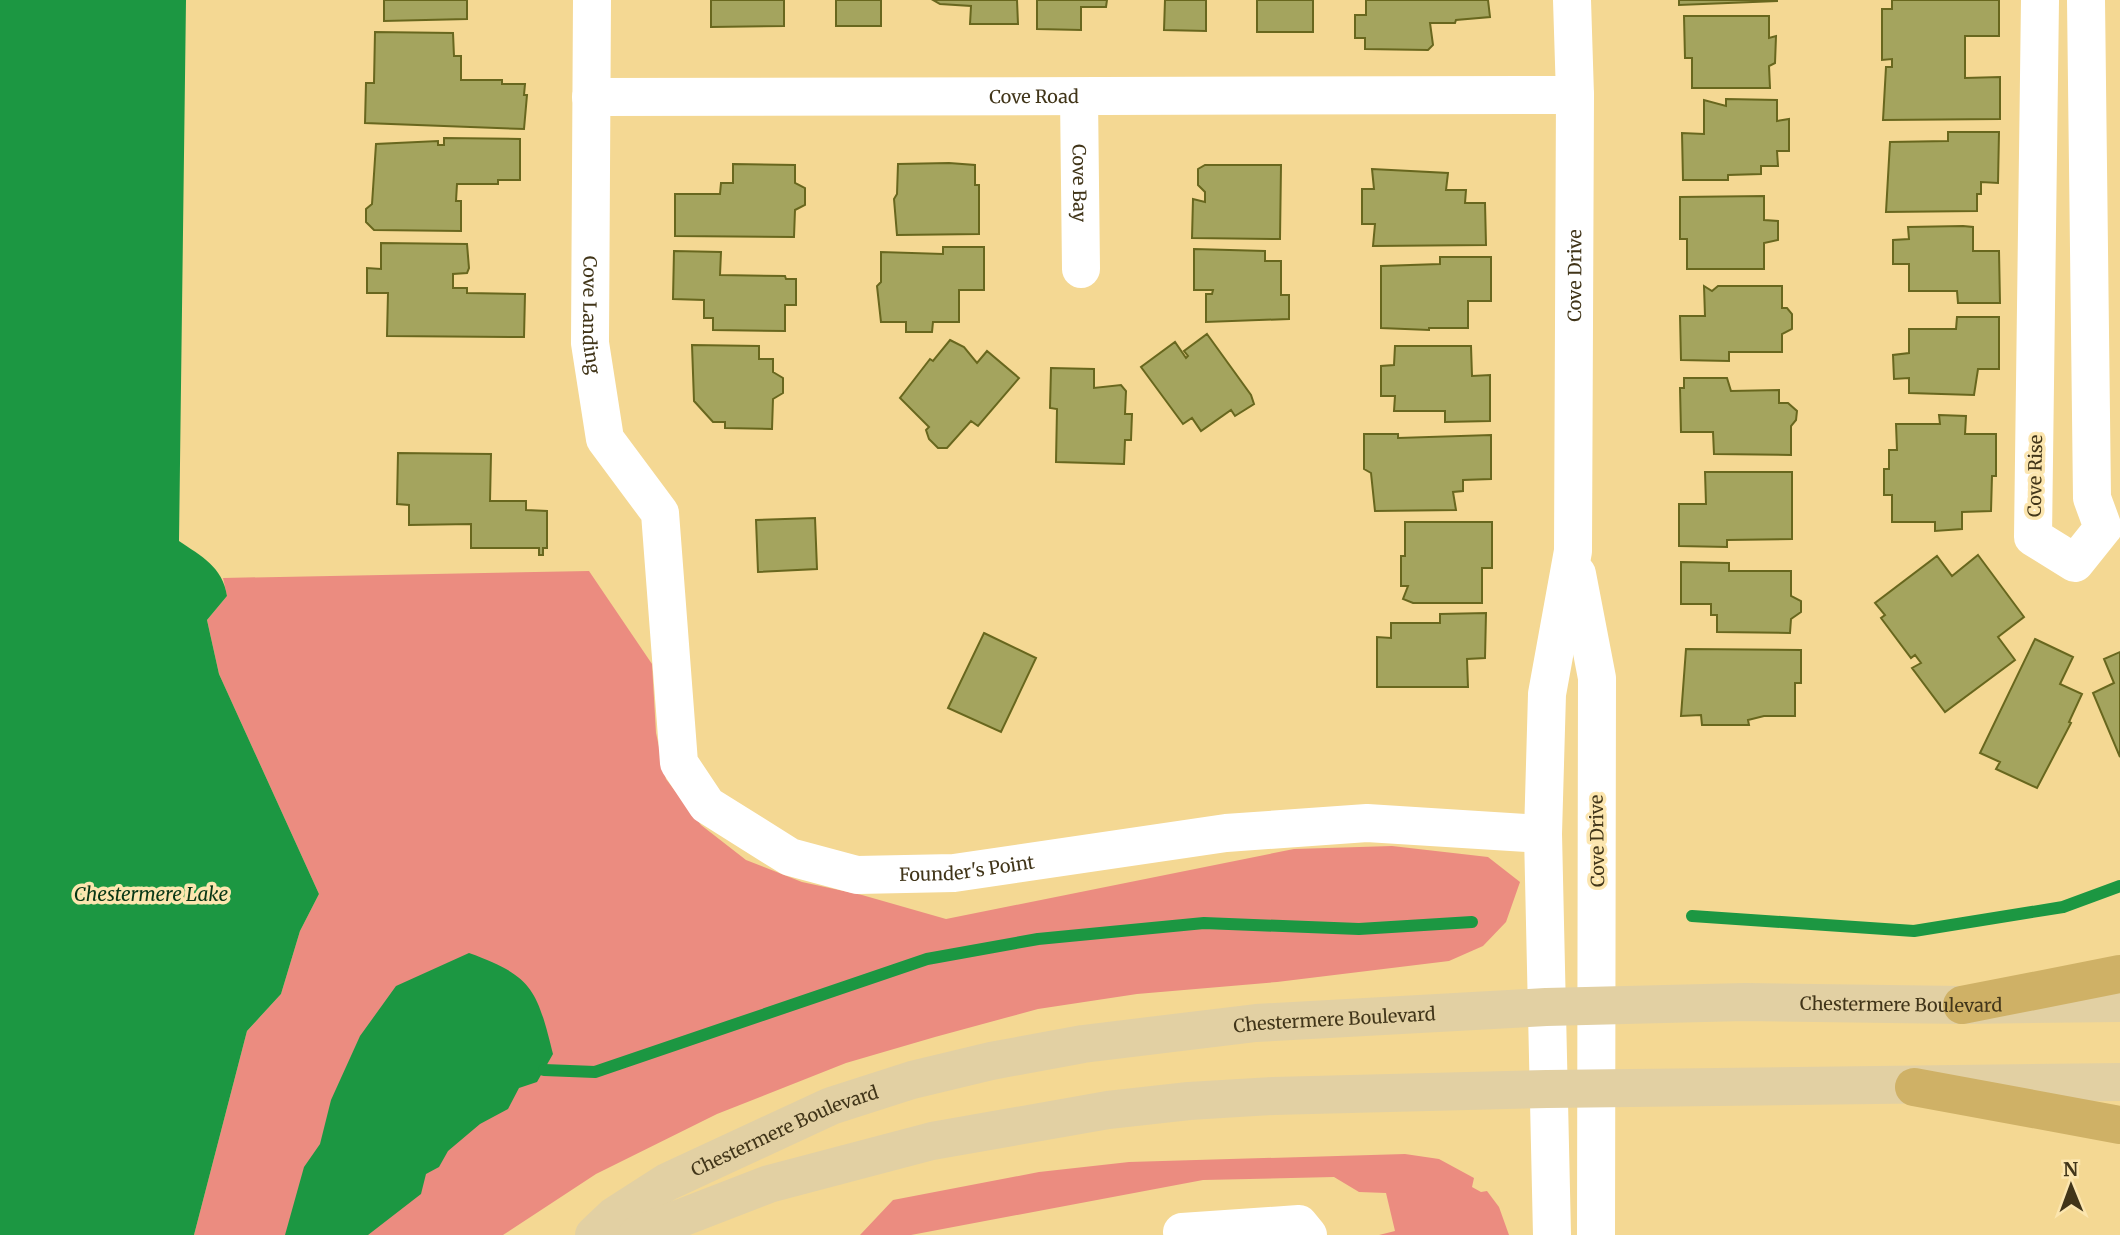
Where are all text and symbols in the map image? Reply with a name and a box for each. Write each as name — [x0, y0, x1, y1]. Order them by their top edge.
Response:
street label: Cove Road — [989, 85, 1079, 108]
street label: Cove Bay — [1068, 144, 1092, 223]
street label: Cove Drive — [1563, 229, 1586, 322]
street label: Cove Landing — [578, 256, 606, 376]
street label: Cove Rise — [2023, 435, 2047, 517]
street label: Cove Drive — [1585, 795, 1609, 887]
street label: Founder's Point — [899, 850, 1036, 886]
water label: Chestermere Lake — [74, 882, 229, 906]
street label: Chestermere Boulevard — [1800, 991, 2002, 1017]
street label: Chestermere Boulevard — [1232, 1002, 1436, 1037]
street label: Chestermere Boulevard — [687, 1080, 881, 1181]
north arrow — [2036, 1151, 2106, 1221]
text: N — [2063, 1157, 2078, 1181]

